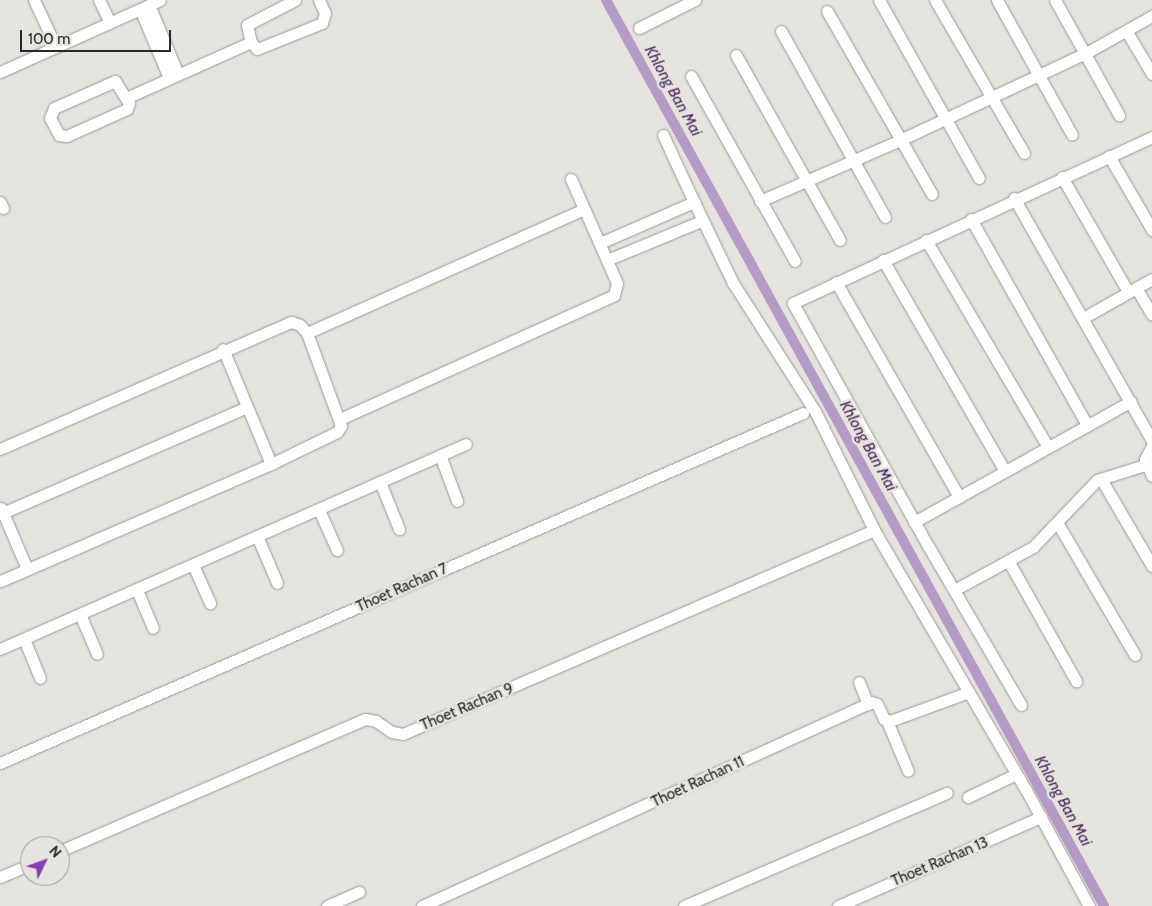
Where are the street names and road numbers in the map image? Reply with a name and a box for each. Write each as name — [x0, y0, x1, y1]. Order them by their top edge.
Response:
street label: Thoet Rachan 7 — [354, 560, 450, 616]
street label: Thoet Rachan 9 — [418, 679, 516, 735]
street label: Thoet Rachan 11 — [649, 753, 747, 811]
street label: Thoet Rachan 13 — [889, 834, 991, 890]

